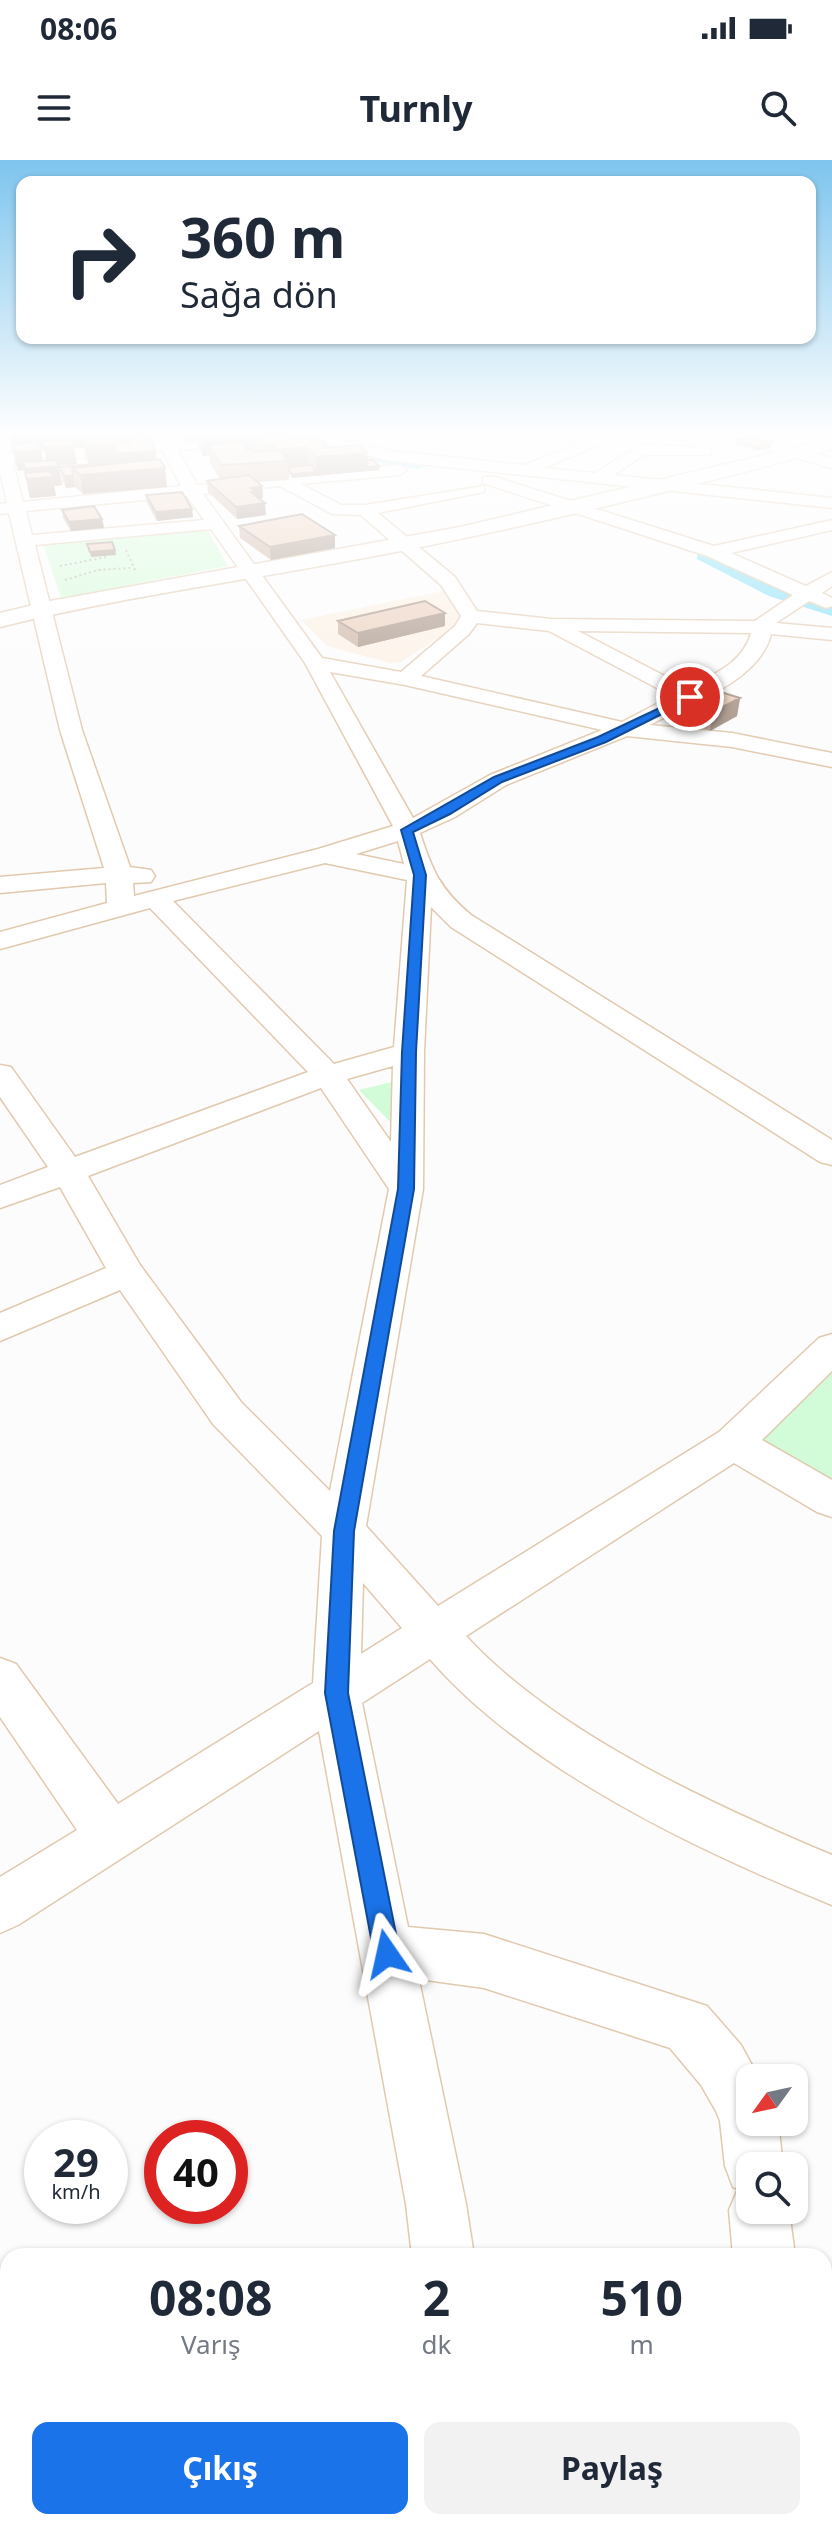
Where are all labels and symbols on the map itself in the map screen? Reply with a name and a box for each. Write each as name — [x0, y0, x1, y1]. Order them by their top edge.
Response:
pin — [656, 663, 724, 731]
position arrow — [345, 1912, 429, 1996]
north arrow — [736, 2064, 808, 2136]
speed limit sign: 40 — [144, 2120, 248, 2224]

